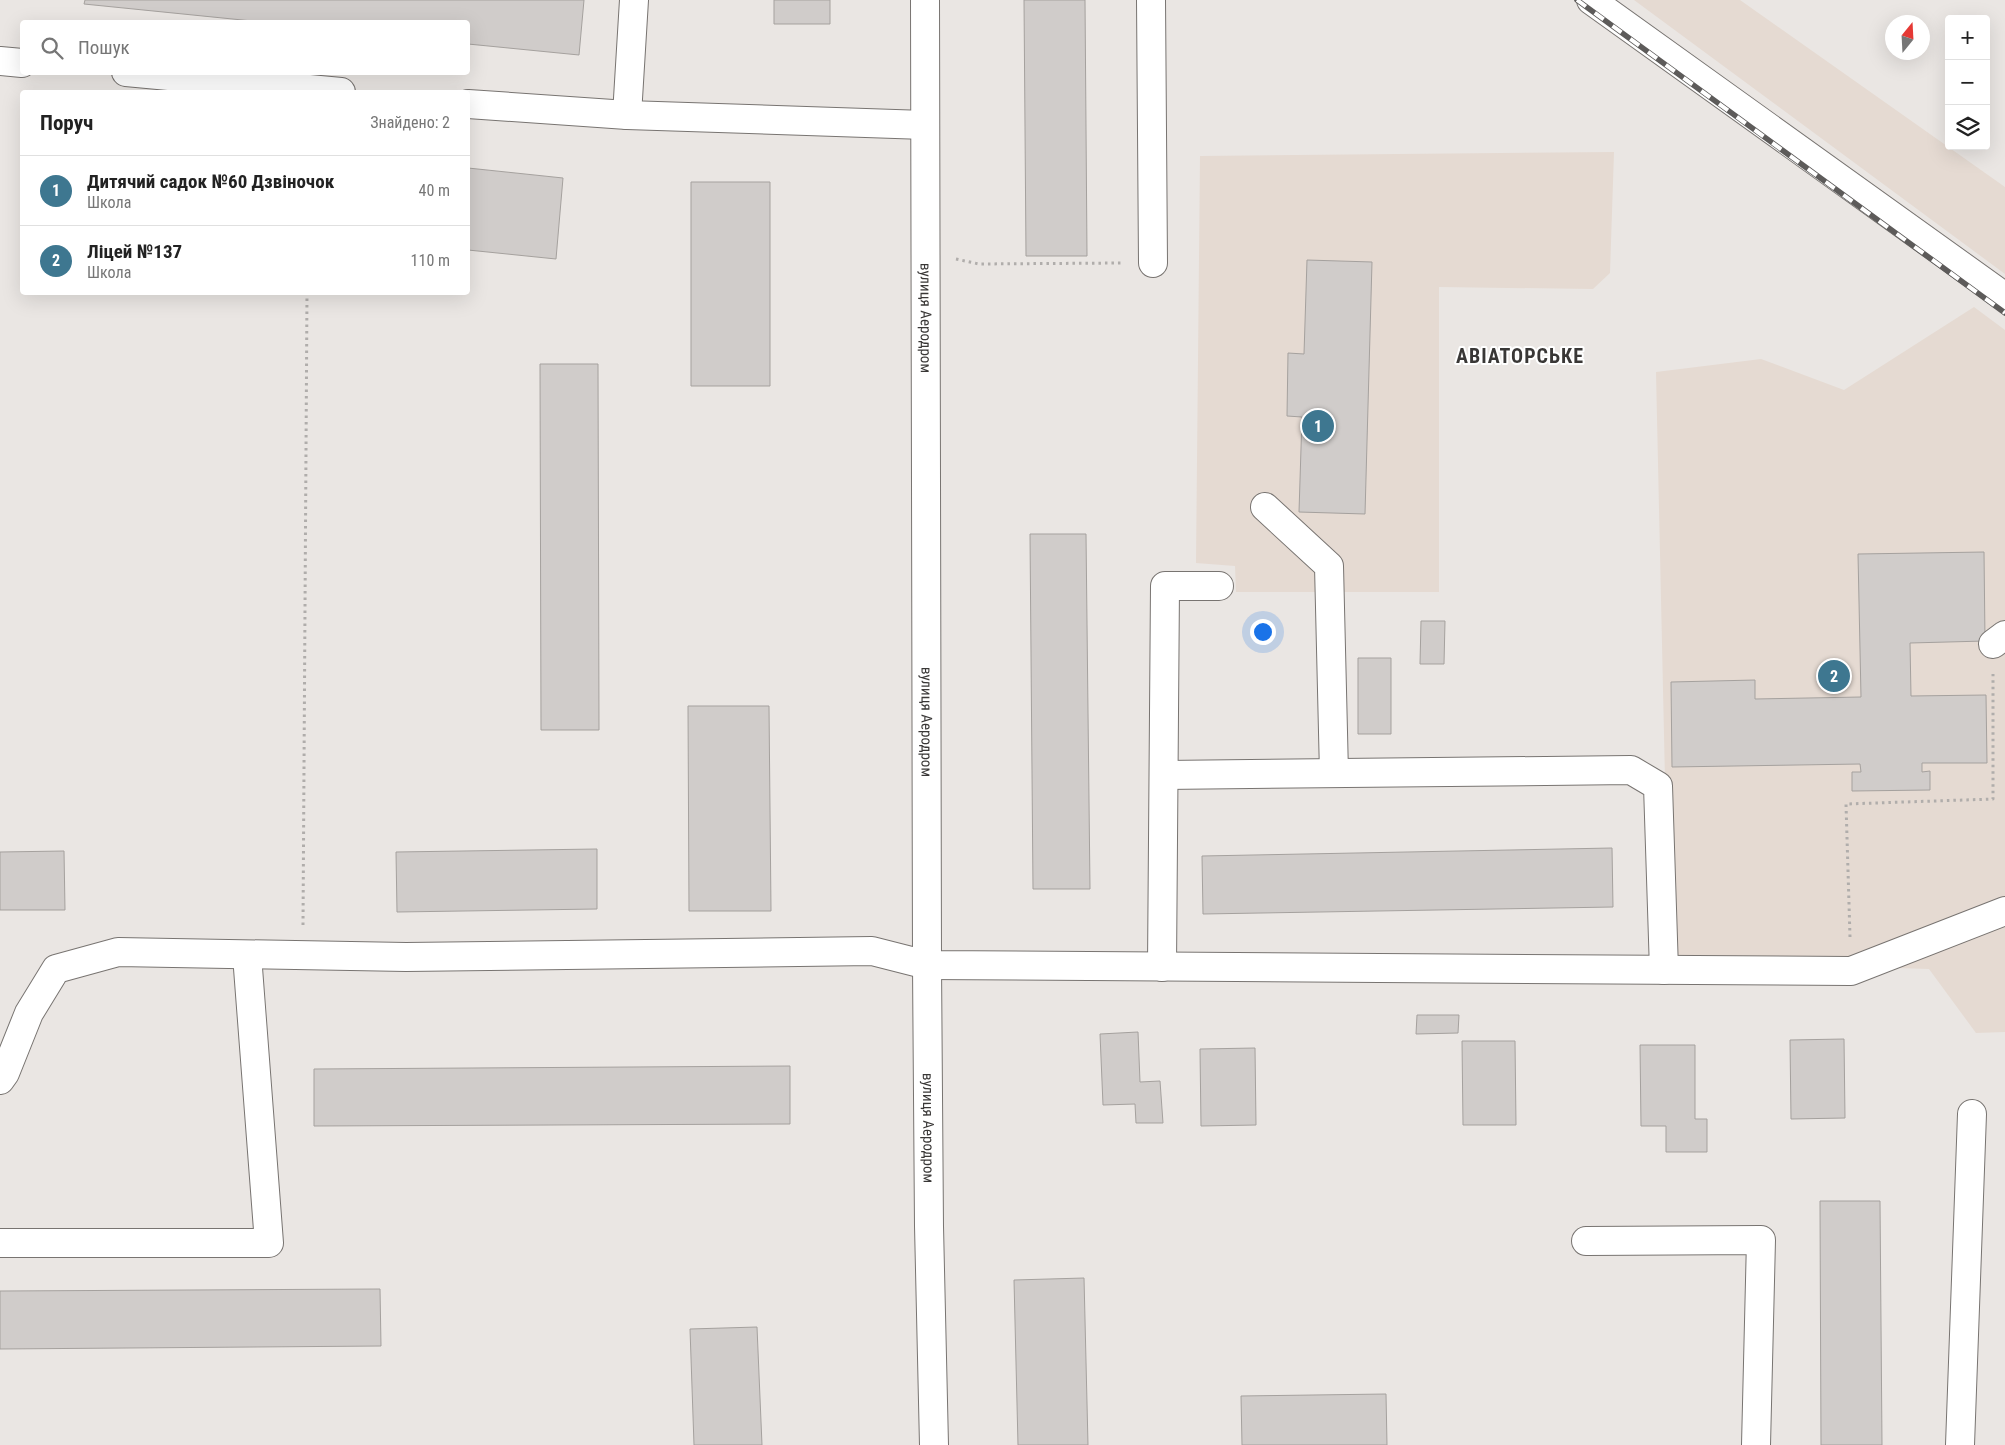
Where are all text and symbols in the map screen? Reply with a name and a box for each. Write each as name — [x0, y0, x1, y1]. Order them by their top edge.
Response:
north arrow — [1885, 15, 1930, 60]
map controls — [1945, 15, 1990, 150]
button: + — [1945, 15, 1990, 60]
search box — [20, 20, 470, 75]
icon: search — [38, 34, 66, 62]
text: Пошук — [78, 36, 130, 59]
button: − — [1945, 60, 1990, 105]
button: layers — [1945, 105, 1990, 150]
text: Поруч — [40, 111, 93, 135]
text: Знайдено: 2 — [370, 113, 450, 132]
text: Дитячий садок №60 Дзвіночок — [87, 170, 334, 193]
text: 1 — [52, 181, 60, 200]
text: 40 m — [418, 181, 450, 200]
text: Школа — [87, 193, 131, 212]
text: Ліцей №137 — [87, 240, 182, 263]
text: 2 — [52, 251, 60, 270]
text: 110 m — [411, 251, 450, 270]
text: Школа — [87, 263, 131, 282]
street label: вулиця Аеродром — [917, 263, 935, 373]
district label: АВІАТОРСЬКЕ — [1456, 344, 1584, 368]
pin: 1 — [1302, 407, 1334, 445]
your location — [1250, 619, 1276, 645]
pin: 2 — [1818, 657, 1850, 695]
street label: вулиця Аеродром — [917, 667, 936, 777]
street label: вулиця Аеродром — [919, 1073, 938, 1183]

